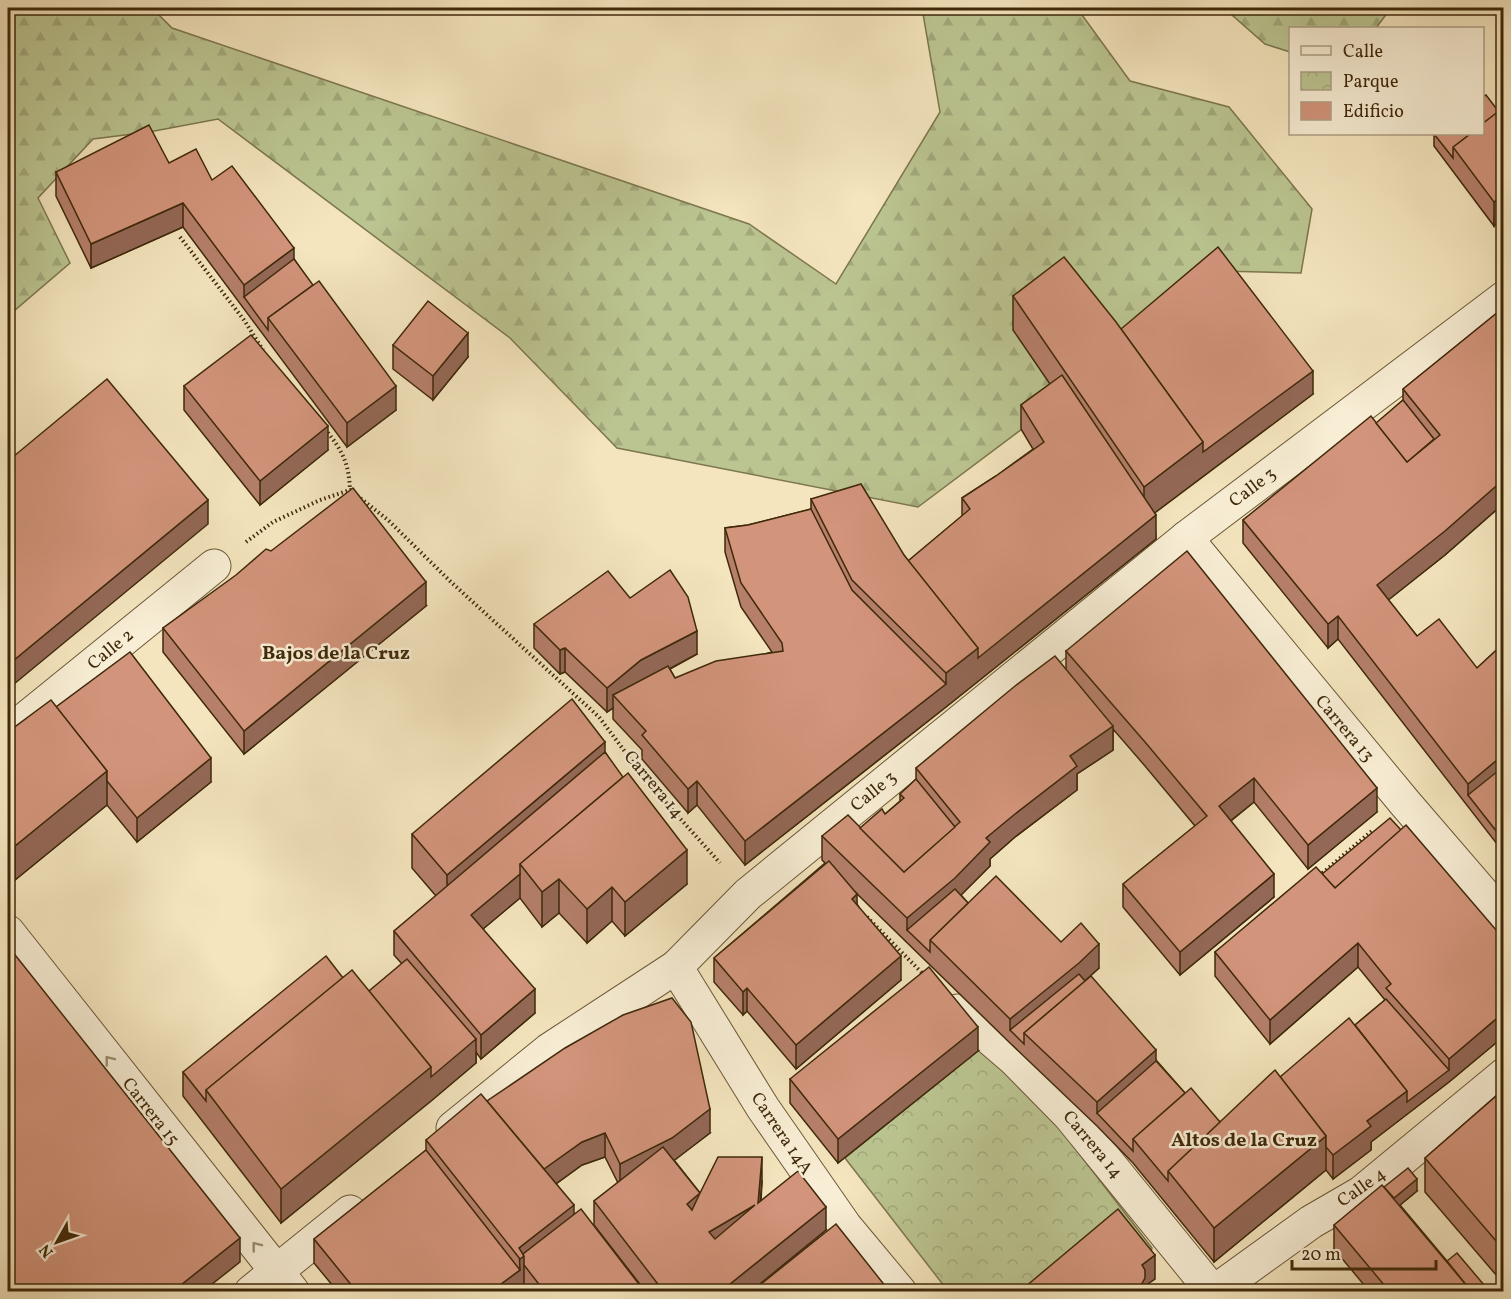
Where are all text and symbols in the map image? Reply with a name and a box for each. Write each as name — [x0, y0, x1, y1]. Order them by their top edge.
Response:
legend — [1289, 27, 1484, 135]
text: Calle — [1343, 40, 1383, 65]
text: Parque — [1343, 70, 1398, 95]
text: Edificio — [1343, 100, 1404, 125]
street label: Calle 3 — [1224, 462, 1282, 514]
street label: Calle 2 — [82, 624, 140, 676]
district label: Bajos de la Cruz — [262, 640, 410, 668]
street label: Carrera 13 — [1308, 690, 1380, 768]
street label: Carrera 14 — [617, 745, 689, 825]
street label: Calle 3 — [846, 766, 902, 818]
one-way arrow — [106, 1056, 117, 1067]
street label: Carrera 15 — [115, 1073, 185, 1151]
street label: Carrera 14A — [744, 1088, 818, 1181]
street label: Carrera 14 — [1056, 1105, 1128, 1185]
district label: Altos de la Cruz — [1171, 1127, 1317, 1155]
street label: Calle 4 — [1333, 1162, 1391, 1214]
north arrow — [27, 1212, 87, 1272]
scale bar — [1292, 1233, 1436, 1271]
text: N — [35, 1239, 59, 1262]
one-way arrow — [253, 1241, 264, 1252]
text: 20 m — [1301, 1243, 1341, 1268]

